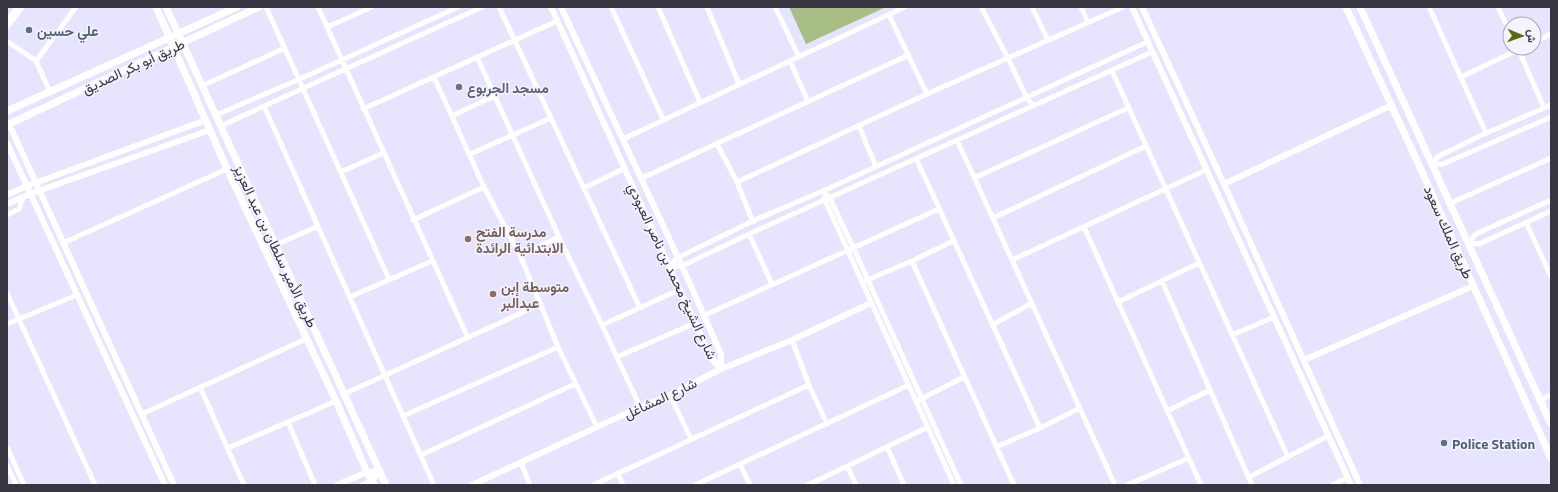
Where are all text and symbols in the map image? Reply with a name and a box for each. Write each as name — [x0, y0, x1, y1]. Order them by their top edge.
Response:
north arrow — [1502, 16, 1542, 56]
place label: علي حسين — [37, 20, 98, 43]
marker: علي حسين — [24, 25, 34, 35]
text: ش — [1524, 29, 1540, 43]
street label: طريق أبو بكر الصديق — [78, 33, 188, 99]
place label: مسجد الجربوع — [467, 77, 549, 98]
marker: مسجد الجربوع — [454, 82, 464, 92]
street label: طريق الأمير سلطان بن عبد العزيز — [229, 160, 323, 331]
street label: شارع الشيخ محمد بن ناصر العبودي — [621, 179, 723, 364]
street label: طريق الملك سعود — [1419, 182, 1479, 282]
place label: مدرسة الفتح الابتدائية الرائدة — [476, 221, 563, 258]
marker: مدرسة الفتح الابتدائية الرائدة — [463, 234, 473, 244]
place label: متوسطة إبن عبدالبر — [500, 276, 570, 313]
marker: متوسطة إبن عبدالبر — [488, 289, 498, 299]
street label: شارع المشاغل — [620, 372, 701, 425]
place label: Police Station — [1452, 433, 1535, 454]
marker: Police Station — [1439, 438, 1449, 448]

